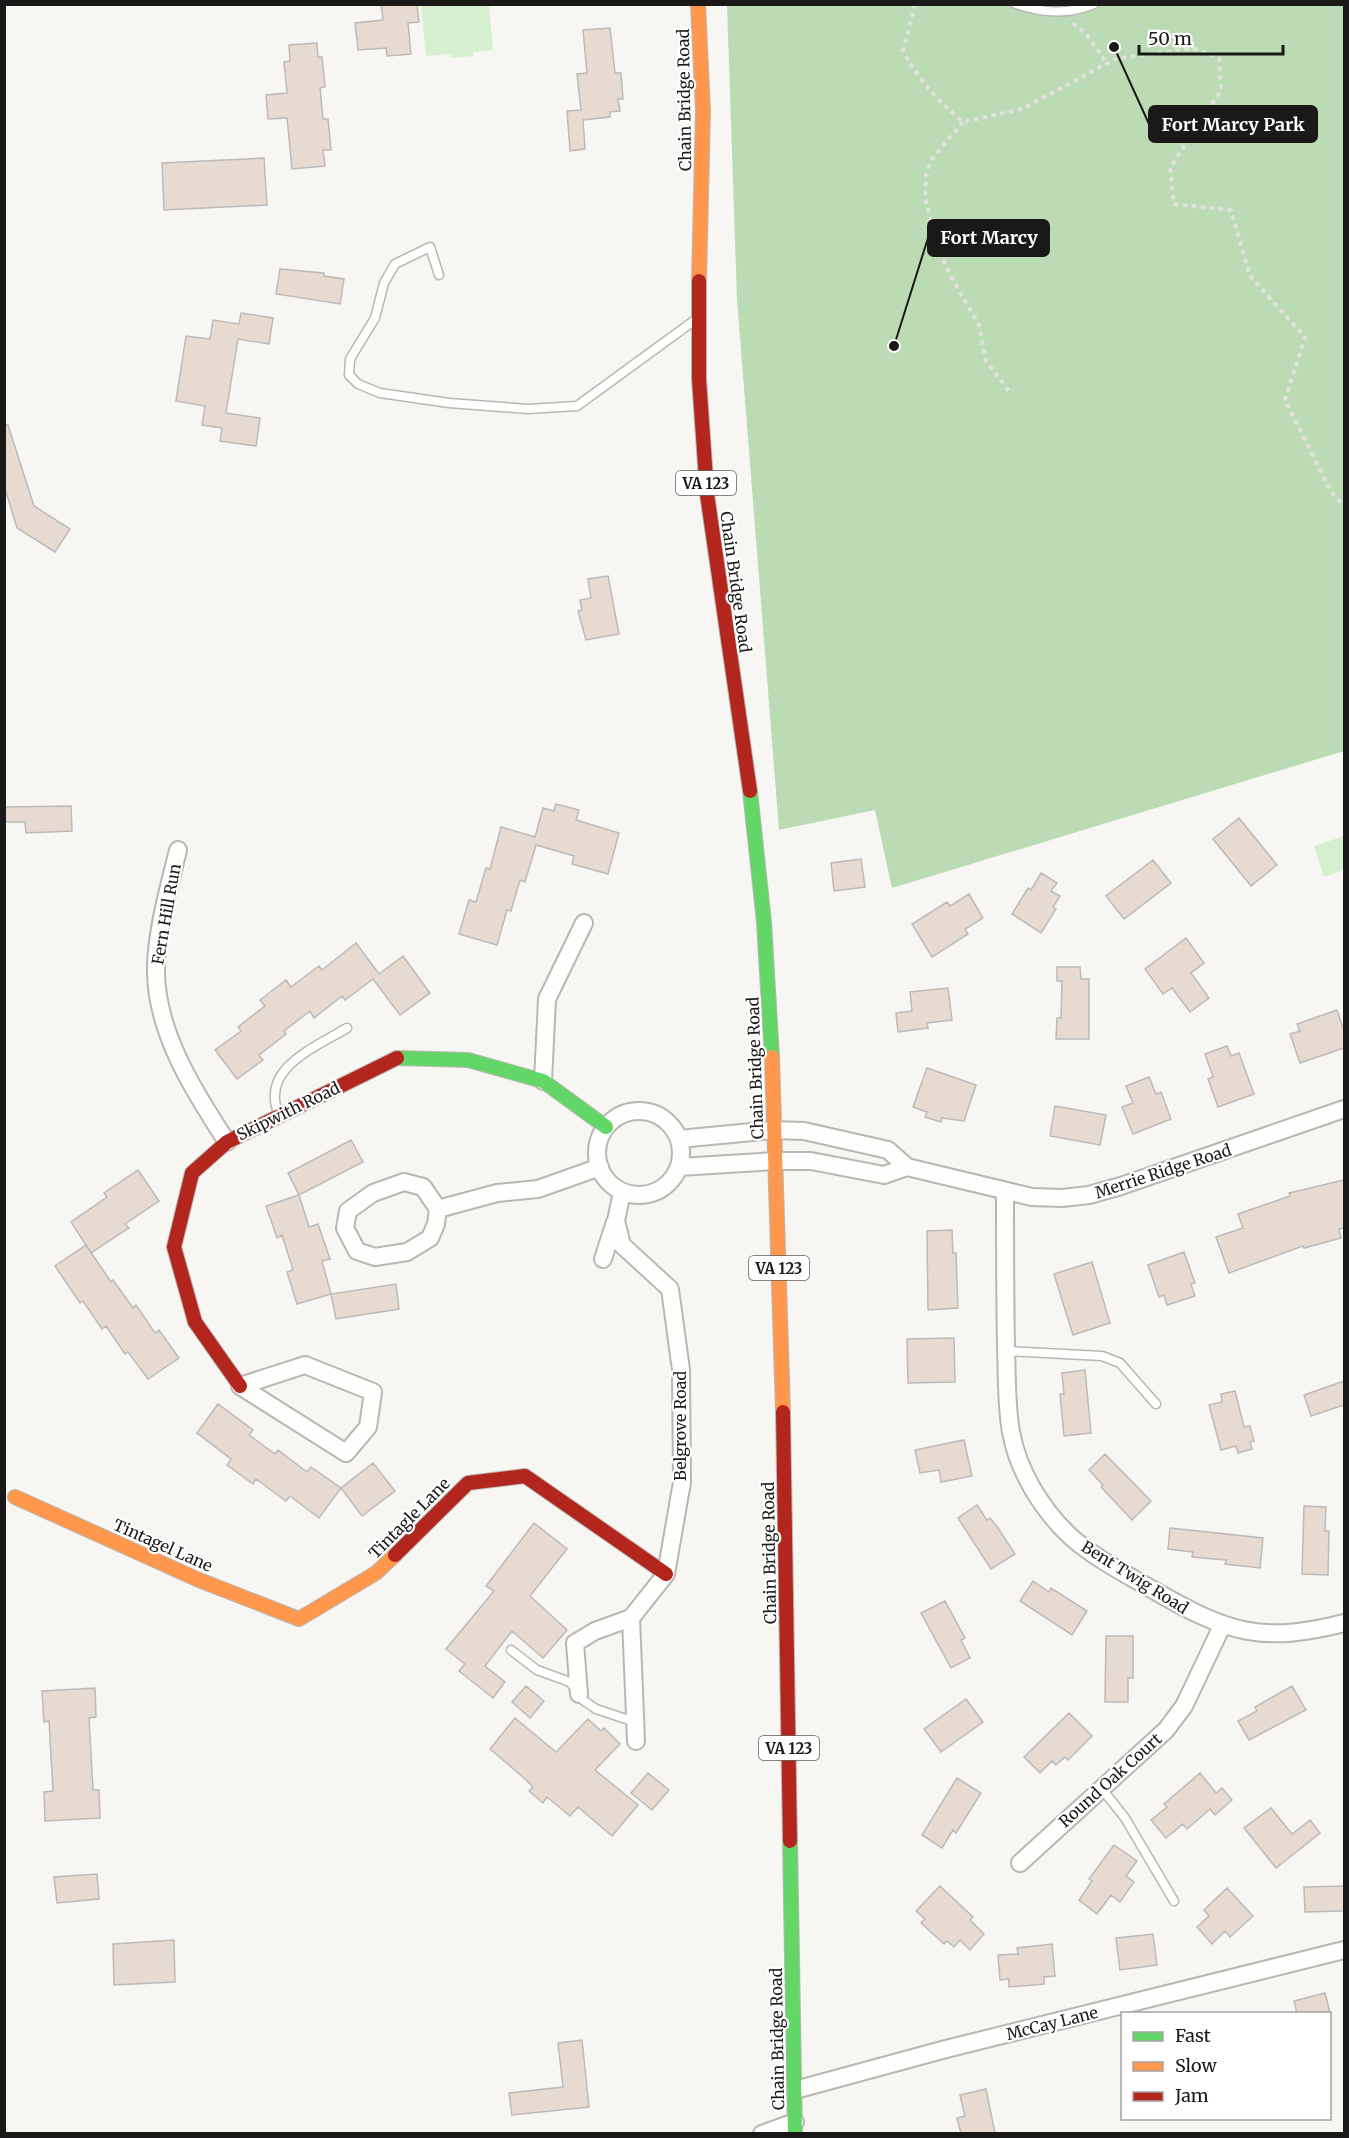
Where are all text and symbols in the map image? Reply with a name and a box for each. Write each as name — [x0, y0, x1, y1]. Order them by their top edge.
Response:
scale bar — [1139, 18, 1283, 56]
text: 50 m — [1148, 27, 1192, 50]
street label: Chain Bridge Road — [673, 28, 695, 171]
callout: Fort Marcy Park — [1149, 106, 1317, 142]
text: Fort Marcy Park — [1161, 113, 1305, 136]
callout: Fort Marcy — [928, 220, 1049, 256]
text: Fort Marcy — [940, 226, 1038, 249]
road number: VA 123 — [676, 471, 736, 495]
street label: Chain Bridge Road — [716, 510, 756, 654]
street label: Fern Hill Run — [147, 862, 185, 966]
street label: Chain Bridge Road — [743, 996, 767, 1139]
street label: Skipwith Road — [233, 1077, 343, 1145]
street label: Merrie Ridge Road — [1092, 1139, 1234, 1202]
road number: VA 123 — [749, 1256, 809, 1280]
street label: Belgrove Road — [670, 1371, 690, 1481]
street label: Tintagle Lane — [364, 1473, 454, 1563]
street label: Chain Bridge Road — [758, 1481, 780, 1624]
street label: Tintagel Lane — [110, 1514, 216, 1576]
street label: Bent Twig Road — [1078, 1536, 1192, 1618]
street label: Round Oak Court — [1054, 1728, 1166, 1831]
road number: VA 123 — [759, 1736, 819, 1760]
street label: Chain Bridge Road — [766, 1967, 788, 2110]
street label: McCay Lane — [1004, 2002, 1100, 2044]
legend — [1121, 2012, 1331, 2120]
text: Fast — [1175, 2024, 1211, 2047]
text: Slow — [1175, 2054, 1218, 2077]
text: Jam — [1174, 2084, 1209, 2107]

